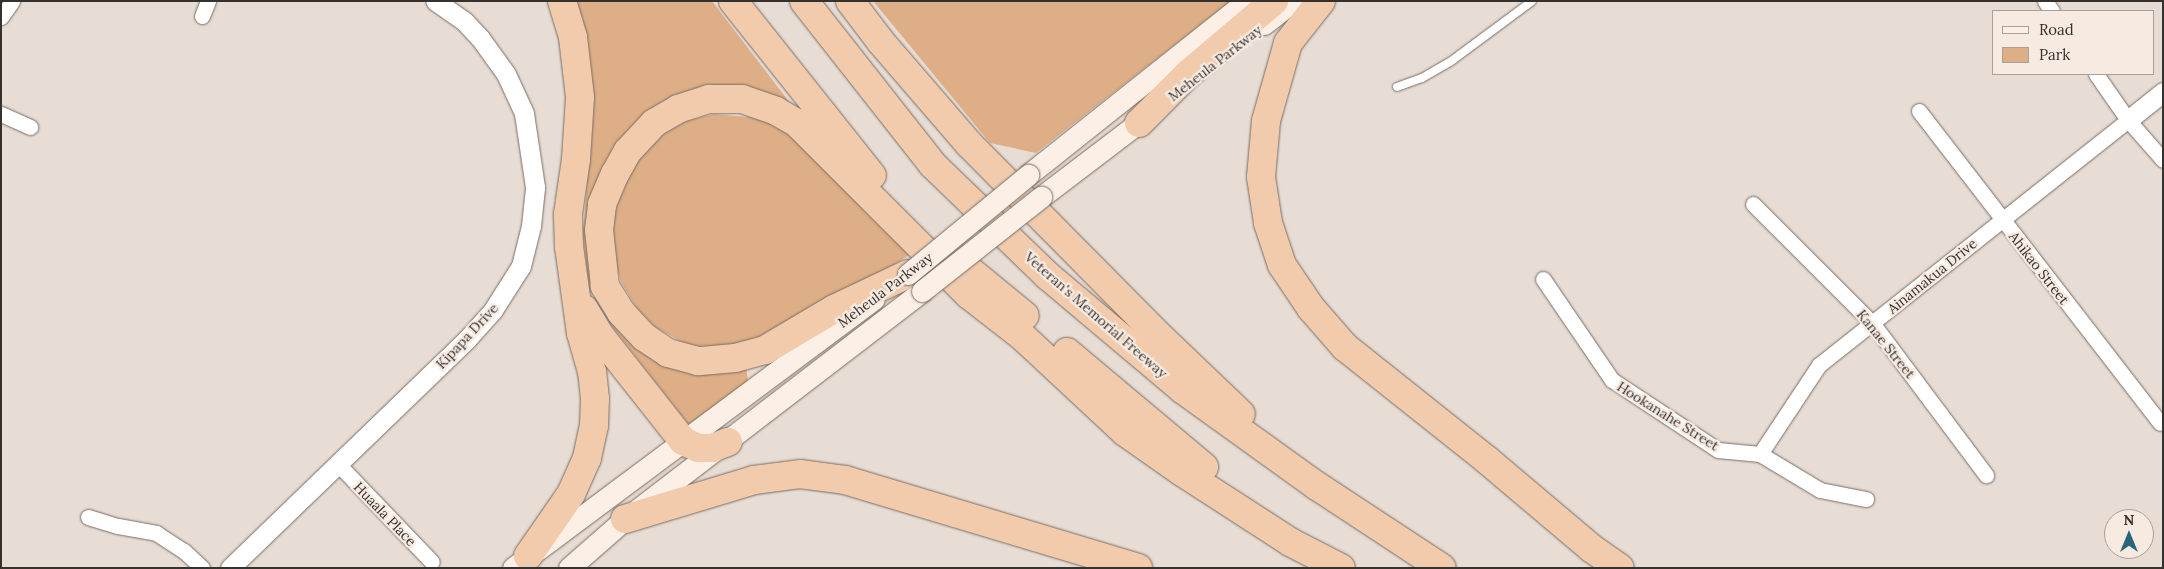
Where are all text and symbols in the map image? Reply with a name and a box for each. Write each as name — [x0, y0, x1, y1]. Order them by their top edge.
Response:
legend — [1992, 10, 2154, 75]
text: Road — [2039, 20, 2074, 39]
street label: Meheula Parkway — [1165, 21, 1265, 105]
text: Park — [2039, 45, 2070, 64]
street label: Ahikao Street — [2005, 228, 2073, 308]
street label: Ainamakua Drive — [1884, 235, 1980, 317]
street label: Veteran's Memorial Freeway — [1021, 248, 1171, 382]
street label: Meheula Parkway — [834, 249, 936, 331]
street label: Kipapa Drive — [432, 300, 502, 372]
street label: Kanae Street — [1853, 306, 1919, 382]
street label: Hookanahe Street — [1614, 378, 1722, 454]
street label: Huaala Place — [350, 478, 420, 550]
north arrow — [2104, 509, 2154, 559]
text: N — [2124, 511, 2134, 529]

